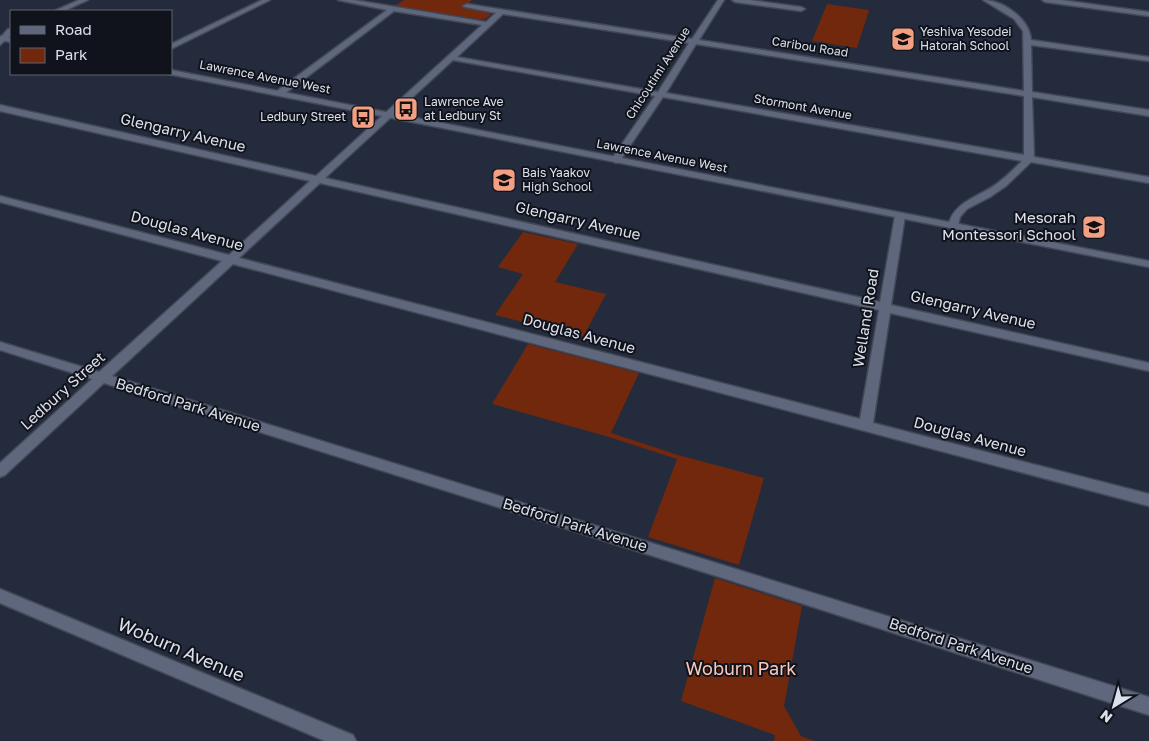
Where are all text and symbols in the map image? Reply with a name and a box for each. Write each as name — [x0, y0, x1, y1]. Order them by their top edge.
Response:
legend — [10, 10, 172, 75]
text: Road — [55, 20, 92, 38]
street label: Chicoutimi Avenue — [622, 24, 693, 122]
place label: Yeshiva Yesodei Hatorah School — [920, 24, 1012, 53]
school or university icon: Yeshiva Yesodei Hatorah School — [890, 26, 916, 52]
street label: Caribou Road — [771, 33, 849, 60]
text: Park — [55, 45, 88, 63]
street label: Lawrence Avenue West — [198, 56, 332, 97]
street label: Stormont Avenue — [753, 90, 853, 123]
place label: Lawrence Ave at Ledbury St — [424, 94, 504, 123]
bus stop icon: Lawrence Ave at Ledbury St — [393, 96, 419, 122]
bus stop icon: Ledbury Street — [350, 104, 376, 130]
street label: Glengarry Avenue — [119, 109, 248, 155]
place label: Ledbury Street — [260, 109, 346, 124]
street label: Lawrence Avenue West — [595, 135, 729, 176]
place label: Bais Yaakov High School — [522, 165, 592, 194]
school or university icon: Bais Yaakov High School — [491, 167, 517, 193]
street label: Glengarry Avenue — [514, 197, 643, 243]
street label: Douglas Avenue — [129, 206, 246, 254]
place label: Mesorah Montessori School — [942, 208, 1076, 243]
school or university icon: Mesorah Montessori School — [1081, 214, 1107, 240]
street label: Welland Road — [848, 267, 882, 368]
street label: Glengarry Avenue — [909, 286, 1038, 332]
street label: Douglas Avenue — [521, 309, 638, 357]
street label: Ledbury Street — [16, 348, 108, 433]
street label: Bedford Park Avenue — [114, 373, 263, 435]
street label: Douglas Avenue — [912, 412, 1029, 460]
street label: Bedford Park Avenue — [501, 493, 650, 555]
street label: Woburn Avenue — [115, 612, 248, 686]
street label: Bedford Park Avenue — [887, 613, 1036, 677]
park label: Woburn Park — [686, 657, 796, 679]
north arrow — [1089, 681, 1139, 731]
text: N — [1097, 707, 1115, 727]

